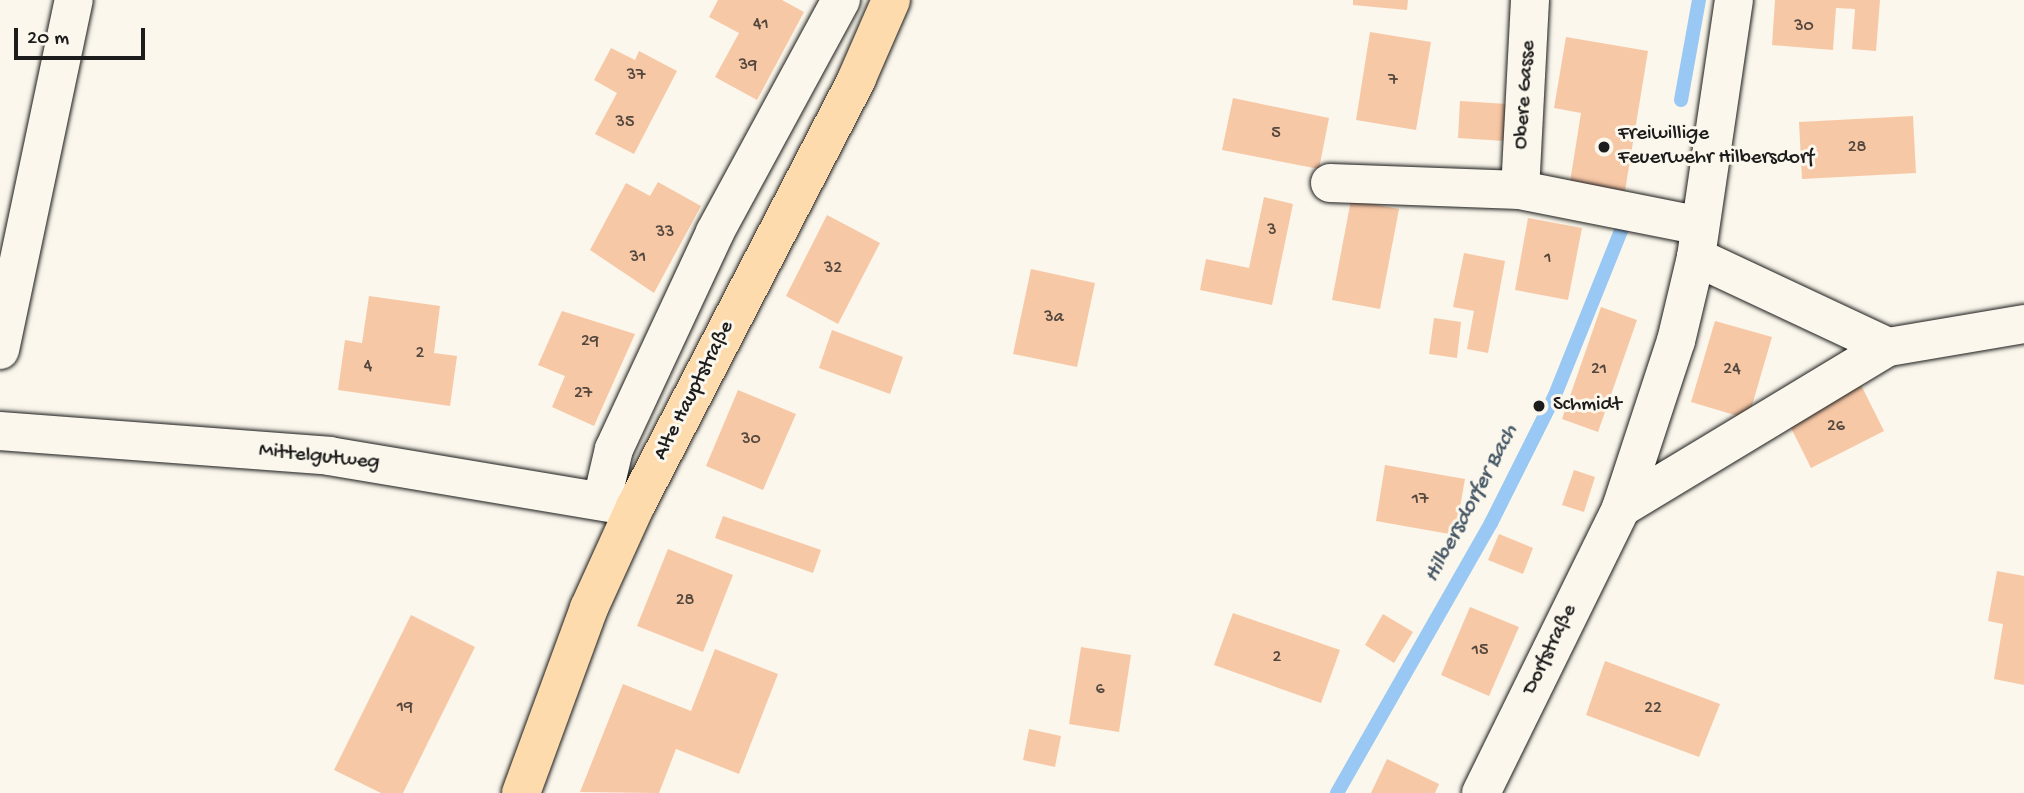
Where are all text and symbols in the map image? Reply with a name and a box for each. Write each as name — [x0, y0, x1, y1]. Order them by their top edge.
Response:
scale bar — [18, 14, 149, 58]
house number: 41 — [753, 14, 769, 36]
house number: 30 — [1794, 16, 1814, 38]
text: 20 m — [27, 27, 69, 52]
street label: Obere Gasse — [1510, 40, 1542, 150]
house number: 39 — [739, 55, 757, 77]
house number: 37 — [627, 65, 645, 87]
house number: 7 — [1388, 70, 1398, 92]
house number: 35 — [616, 112, 634, 134]
place label: Freiwillige Feuerwehr Hilbersdorf — [1618, 122, 1814, 172]
house number: 5 — [1271, 123, 1281, 145]
house number: 28 — [1848, 137, 1866, 159]
marker: Freiwillige Feuerwehr Hilbersdorf — [1596, 139, 1612, 155]
house number: 3 — [1267, 220, 1277, 242]
house number: 33 — [656, 222, 674, 244]
house number: 31 — [630, 247, 646, 269]
house number: 1 — [1544, 248, 1552, 270]
house number: 32 — [824, 258, 842, 280]
house number: 3a — [1044, 307, 1064, 329]
street label: Alte Hauptstraße — [649, 317, 741, 465]
house number: 29 — [581, 331, 599, 353]
house number: 2 — [416, 343, 424, 365]
house number: 4 — [364, 356, 372, 378]
house number: 21 — [1591, 359, 1607, 381]
house number: 24 — [1723, 359, 1741, 381]
house number: 27 — [574, 383, 592, 405]
place label: Schmidt — [1553, 393, 1621, 419]
marker: Schmidt — [1531, 398, 1547, 414]
house number: 26 — [1827, 416, 1845, 438]
water label: Hilbersdorfer Bach — [1419, 420, 1525, 588]
house number: 30 — [741, 429, 761, 451]
street label: Mittelgutweg — [257, 439, 381, 477]
house number: 17 — [1412, 489, 1428, 511]
house number: 28 — [676, 590, 694, 612]
street label: Dorfstraße — [1518, 601, 1584, 699]
house number: 15 — [1472, 640, 1488, 662]
house number: 2 — [1273, 647, 1281, 669]
house number: 6 — [1095, 679, 1105, 701]
house number: 19 — [397, 697, 413, 719]
house number: 22 — [1644, 698, 1662, 720]

